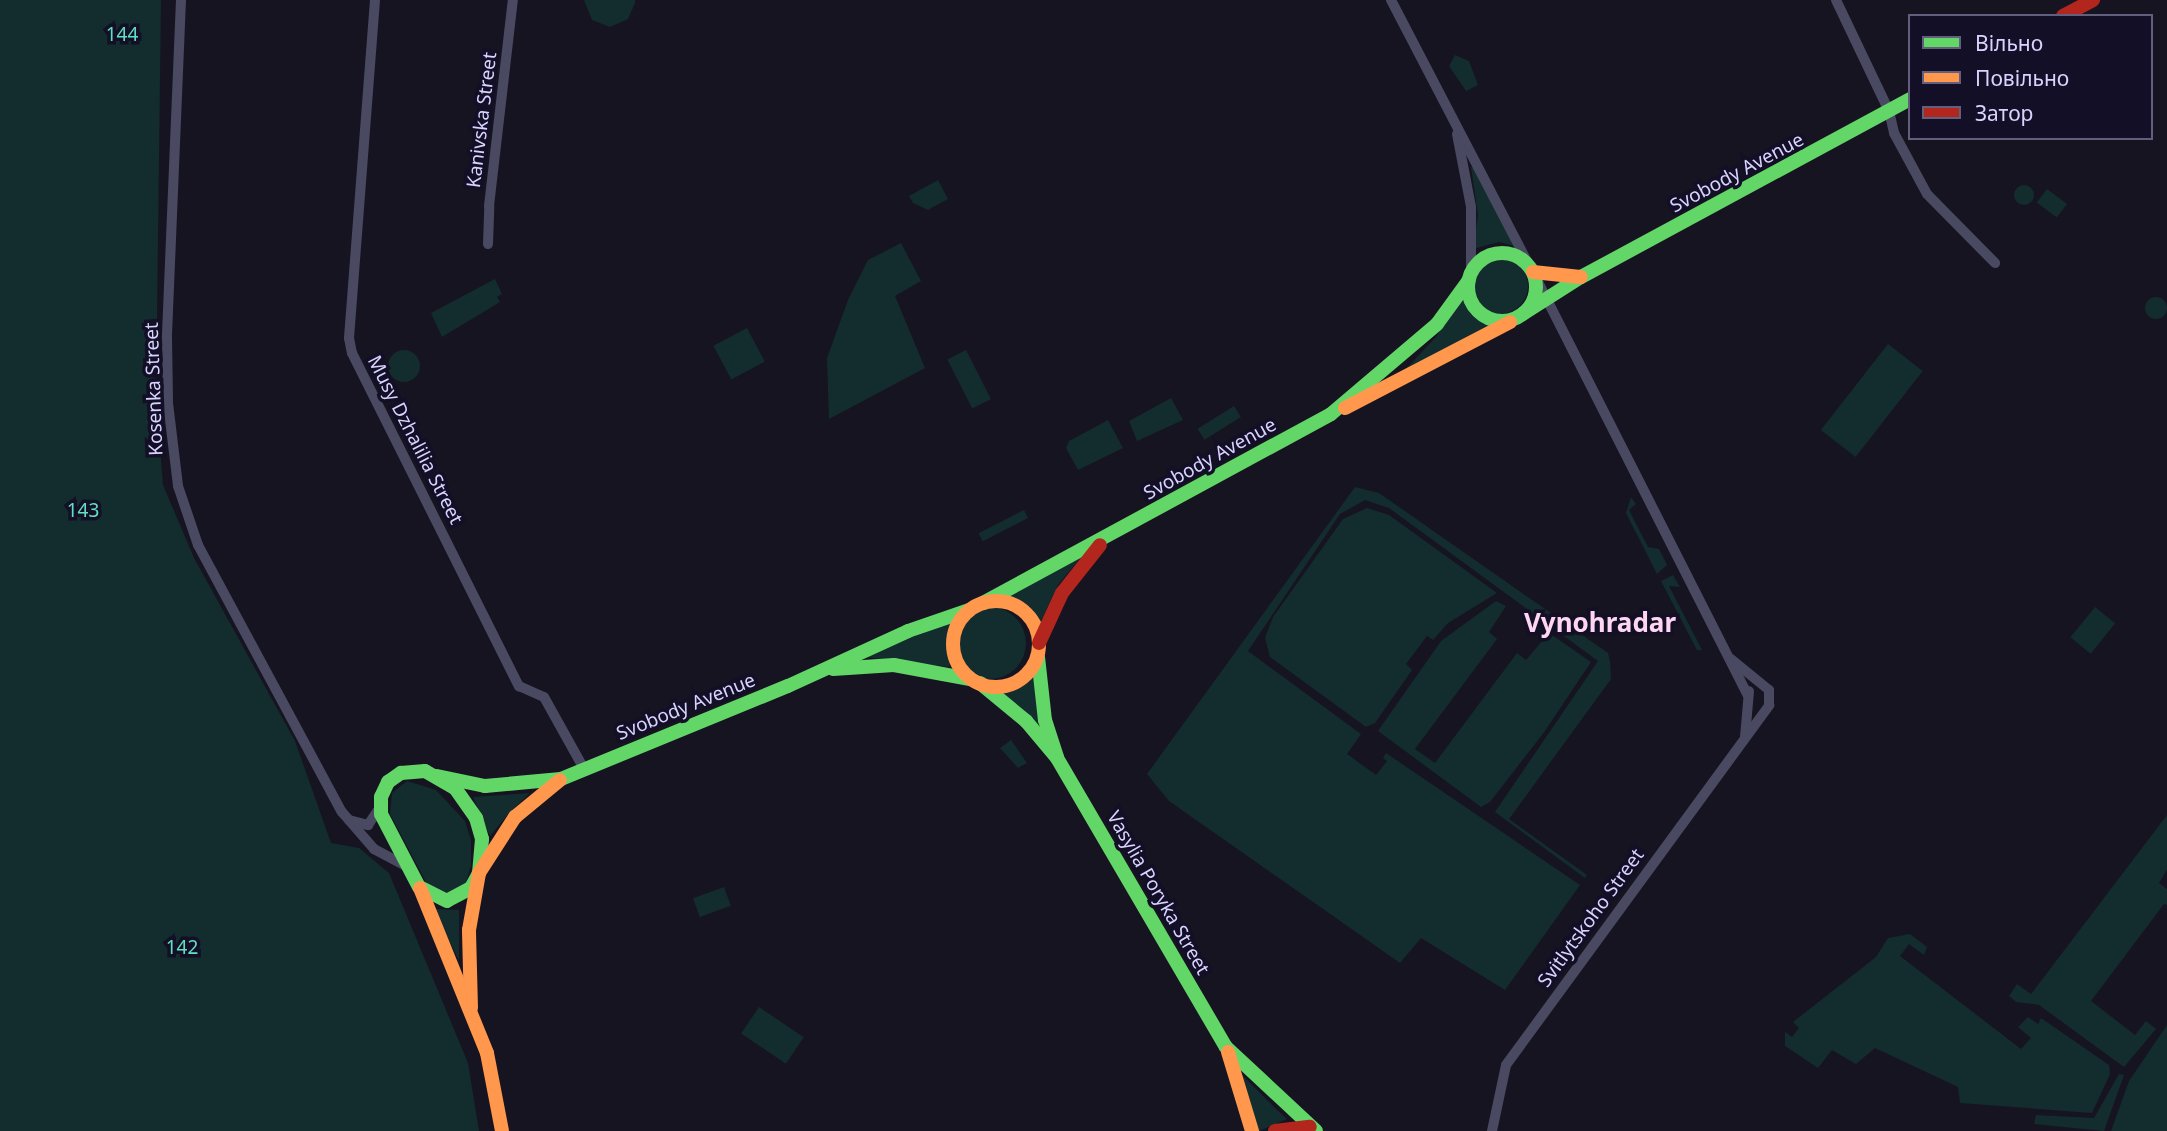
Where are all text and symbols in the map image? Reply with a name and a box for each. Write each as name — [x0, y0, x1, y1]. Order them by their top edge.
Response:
legend — [1908, 14, 2153, 140]
park label: 144 — [106, 24, 138, 46]
text: Вільно — [1975, 29, 2043, 57]
street label: Kanivska Street — [462, 51, 502, 189]
text: Повільно — [1975, 64, 2069, 92]
text: Затор — [1975, 99, 2033, 127]
street label: Svobody Avenue — [1666, 128, 1808, 218]
street label: Kosenka Street — [140, 322, 168, 456]
street label: Musy Dzhalilia Street — [363, 352, 467, 528]
street label: Svobody Avenue — [1140, 413, 1280, 505]
park label: 143 — [67, 500, 99, 522]
district label: Vynohradar — [1524, 607, 1676, 639]
street label: Svobody Avenue — [613, 669, 759, 745]
street label: Vasylia Poryka Street — [1102, 807, 1214, 979]
street label: Svitlytskoho Street — [1533, 844, 1649, 992]
park label: 142 — [166, 937, 198, 959]

